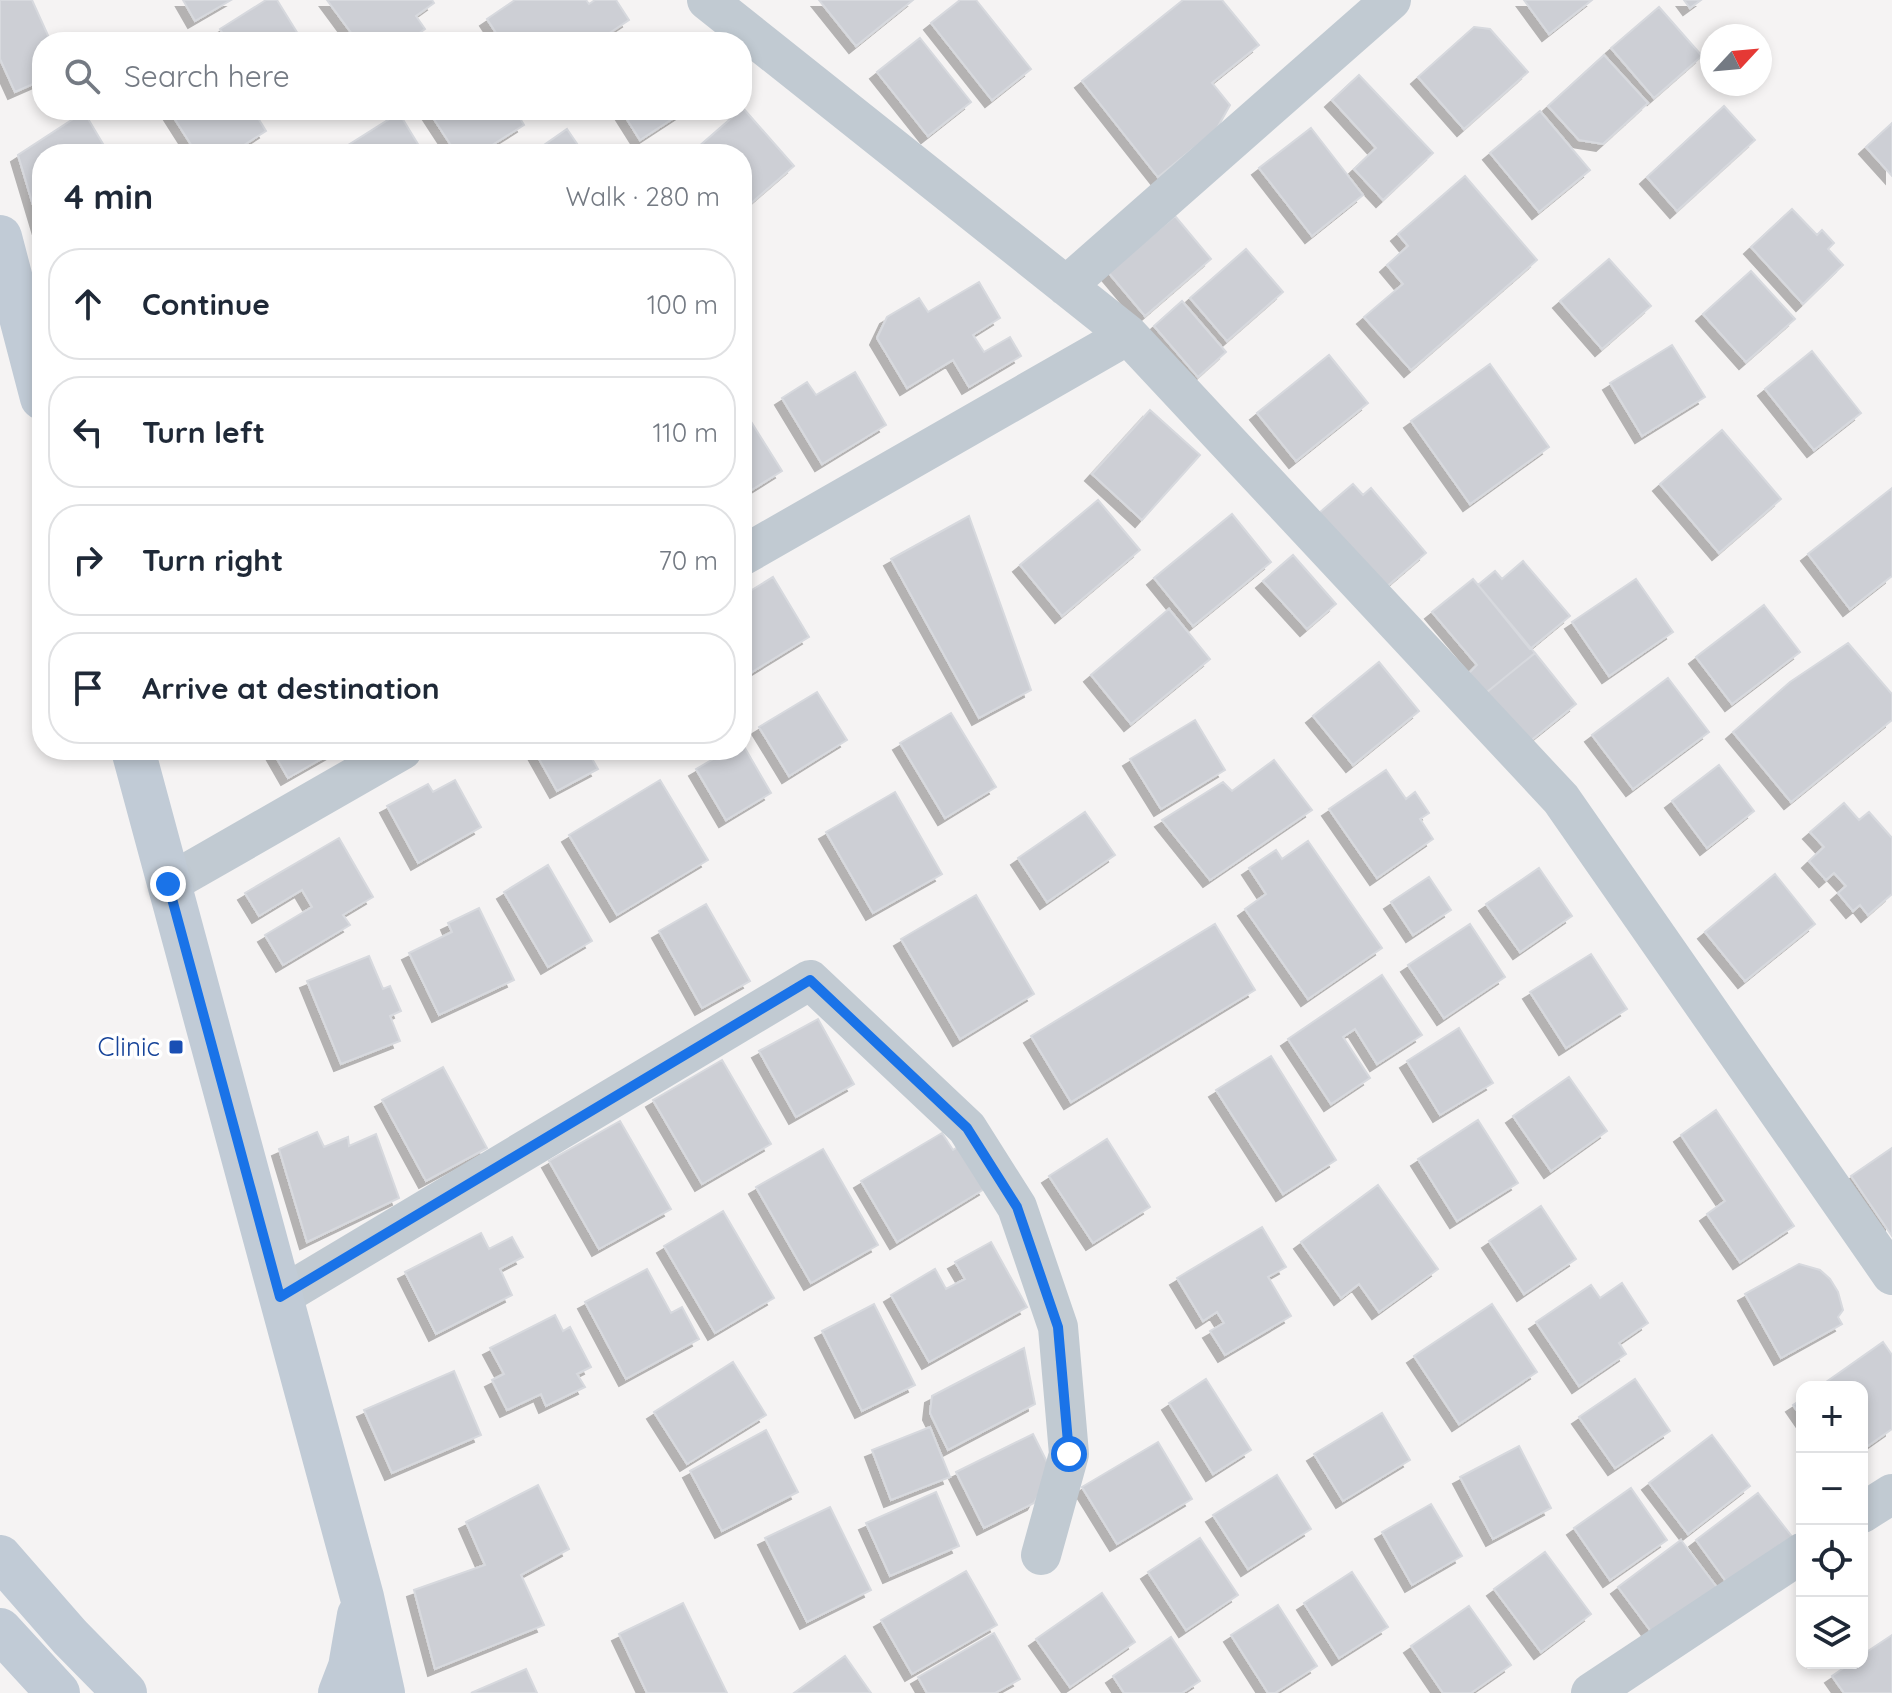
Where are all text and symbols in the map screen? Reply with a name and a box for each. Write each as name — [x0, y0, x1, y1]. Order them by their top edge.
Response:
north arrow — [1700, 24, 1772, 96]
search box — [32, 32, 752, 120]
icon: search — [60, 54, 104, 98]
text: Search here — [124, 57, 290, 95]
text: 4 min — [64, 175, 153, 218]
text: Walk · 280 m — [565, 180, 720, 213]
icon: ahead — [66, 282, 110, 326]
text: Continue — [142, 285, 270, 323]
text: 100 m — [647, 288, 718, 321]
icon: left — [66, 410, 110, 454]
text: Turn left — [142, 413, 265, 451]
text: 110 m — [652, 416, 718, 449]
icon: right — [66, 538, 110, 582]
text: Turn right — [142, 541, 283, 579]
text: 70 m — [658, 544, 718, 577]
icon: arrive — [66, 666, 110, 710]
text: Arrive at destination — [142, 669, 440, 707]
route end — [150, 866, 186, 902]
place label: Clinic — [97, 1030, 160, 1063]
marker: Clinic — [167, 1038, 185, 1056]
map controls — [1796, 1381, 1868, 1669]
button: + — [1796, 1381, 1868, 1453]
route start — [1051, 1436, 1087, 1472]
button: − — [1796, 1453, 1868, 1525]
button: locate — [1796, 1525, 1868, 1597]
button: layers — [1796, 1597, 1868, 1669]

